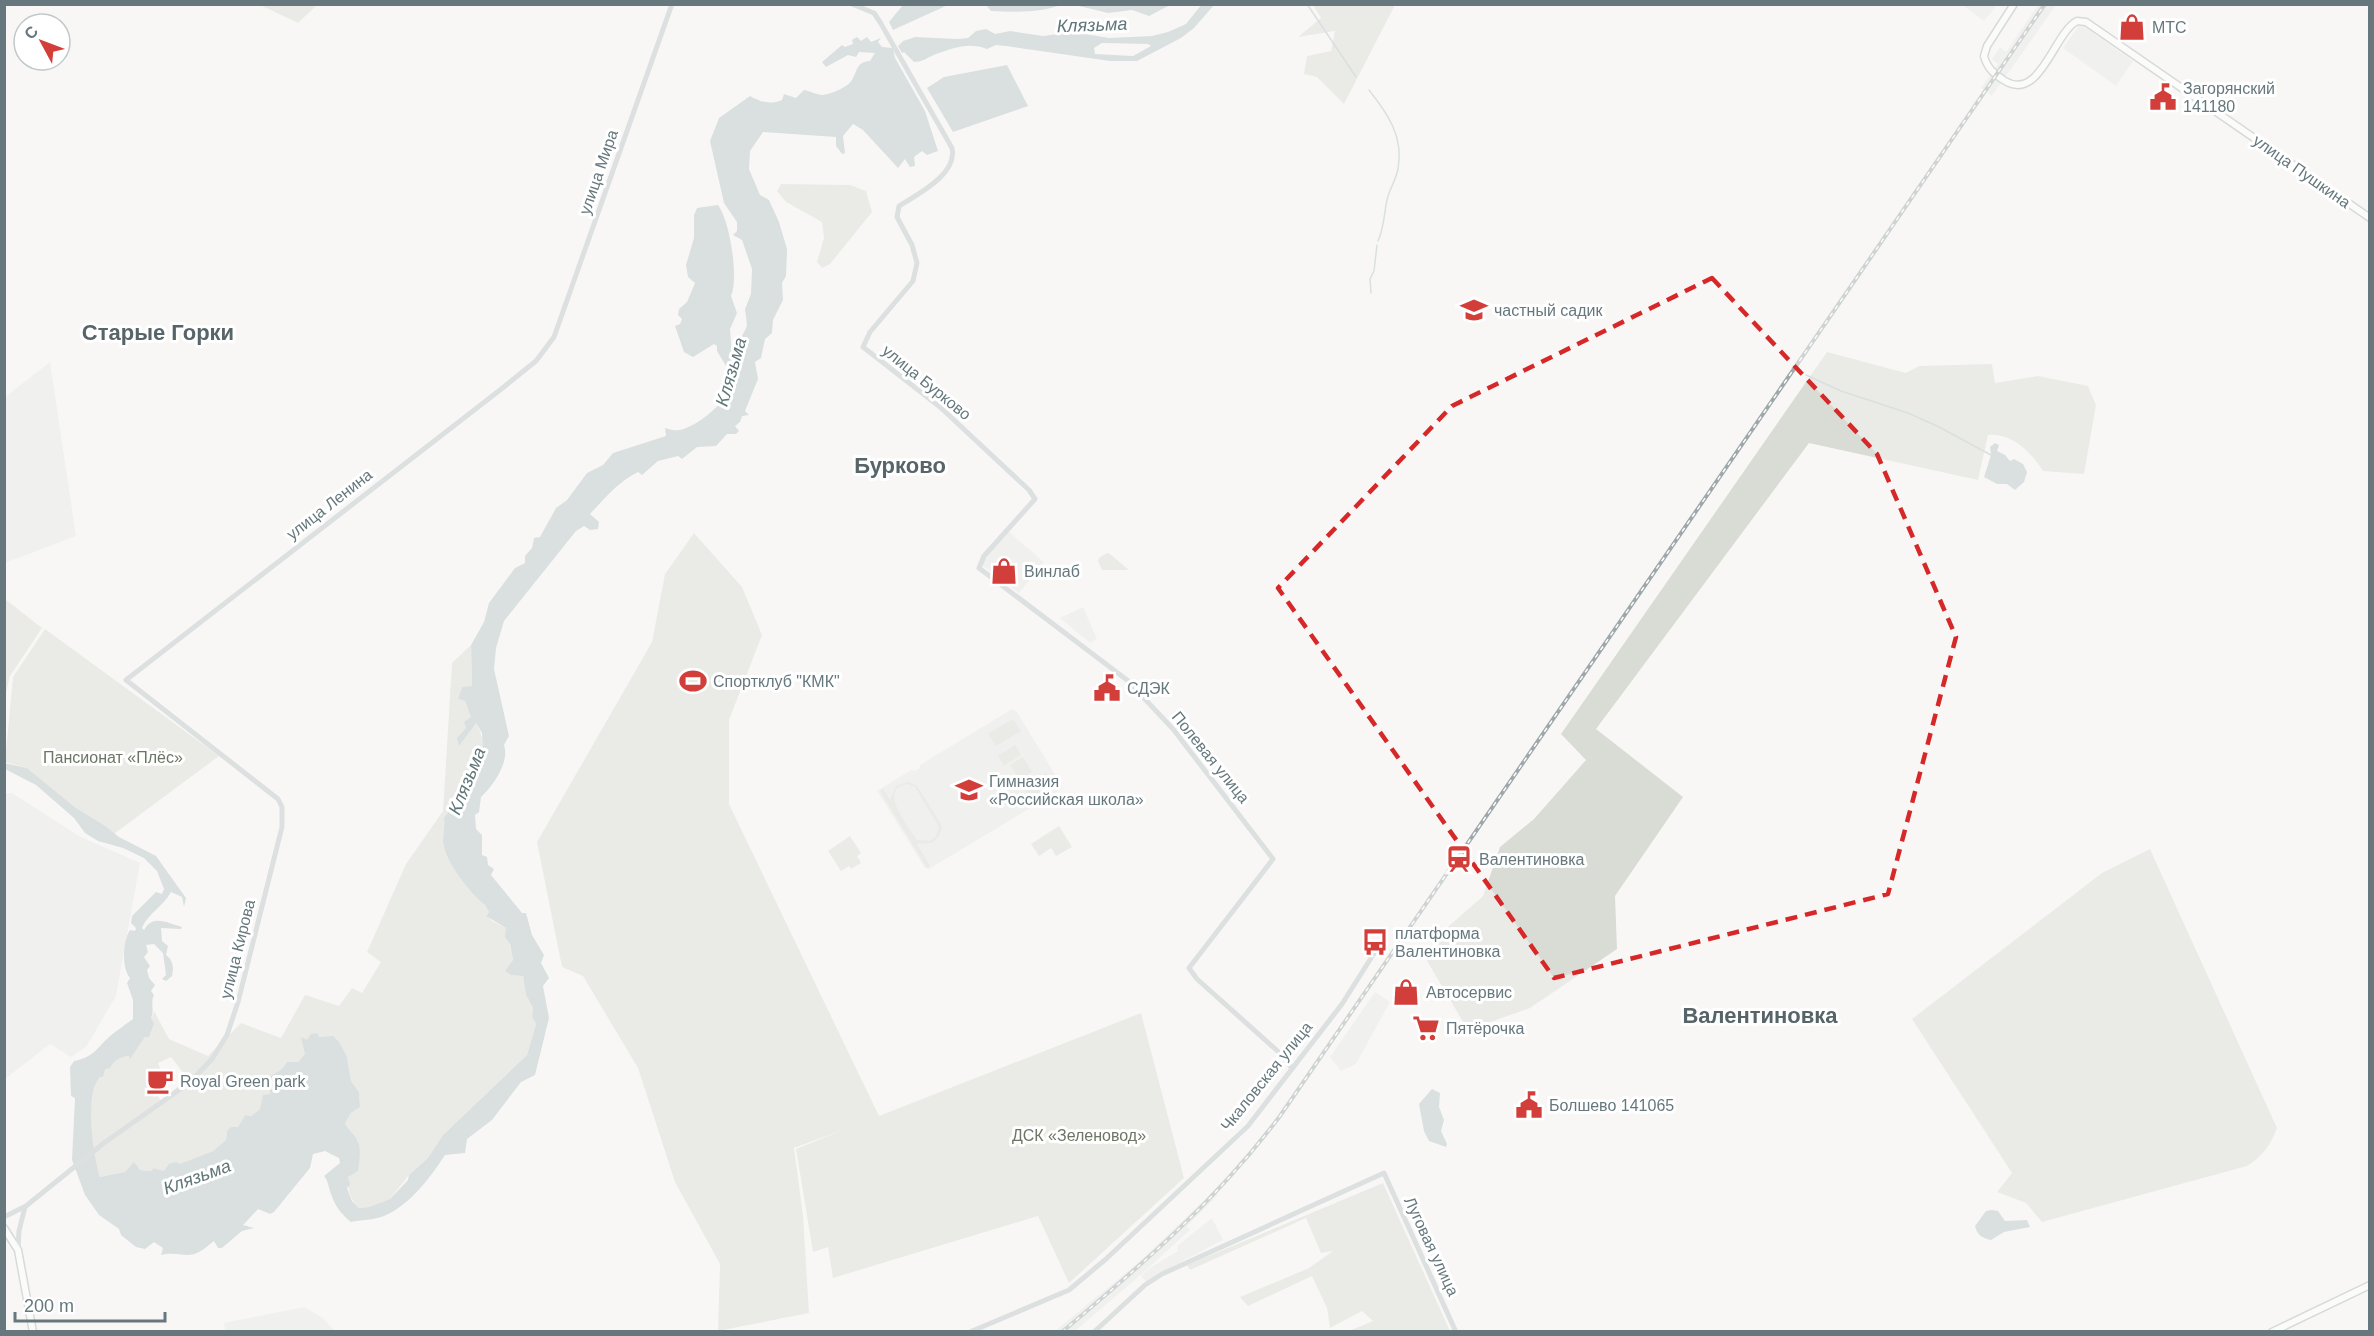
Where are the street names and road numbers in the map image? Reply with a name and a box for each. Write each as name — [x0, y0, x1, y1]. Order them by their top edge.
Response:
street label: улица Мира — [576, 127, 621, 217]
street label: улица Пушкина — [2250, 132, 2354, 211]
street label: улица Бурково — [879, 342, 974, 423]
street label: улица Ленина — [283, 466, 375, 543]
street label: Полевая улица — [1169, 708, 1253, 806]
street label: улица Кирова — [217, 898, 258, 1001]
street label: Чкаловская улица — [1217, 1018, 1316, 1134]
street label: Луговая улица — [1401, 1194, 1462, 1299]

